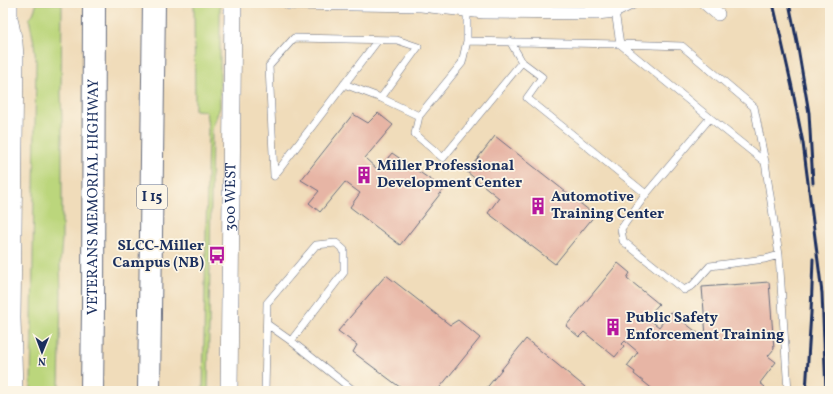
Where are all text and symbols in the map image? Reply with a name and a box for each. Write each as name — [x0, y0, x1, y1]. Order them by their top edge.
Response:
street label: VETERANS MEMORIAL HIGHWAY — [82, 78, 104, 315]
place label: Miller Professional Development Center — [377, 156, 522, 194]
street label: 300 WEST — [220, 162, 242, 232]
building icon: Miller Professional Development Center — [354, 165, 374, 185]
road number: I 15 — [137, 185, 167, 209]
place label: Automotive Training Center — [551, 187, 664, 225]
building icon: Automotive Training Center — [528, 196, 548, 216]
place label: SLCC-Miller Campus (NB) — [112, 236, 204, 274]
bus stop icon: SLCC-Miller Campus (NB) — [207, 245, 227, 265]
place label: Public Safety Enforcement Training — [626, 308, 784, 346]
building icon: Public Safety Enforcement Training — [603, 317, 623, 337]
north arrow — [22, 332, 62, 372]
text: N — [38, 353, 46, 368]

